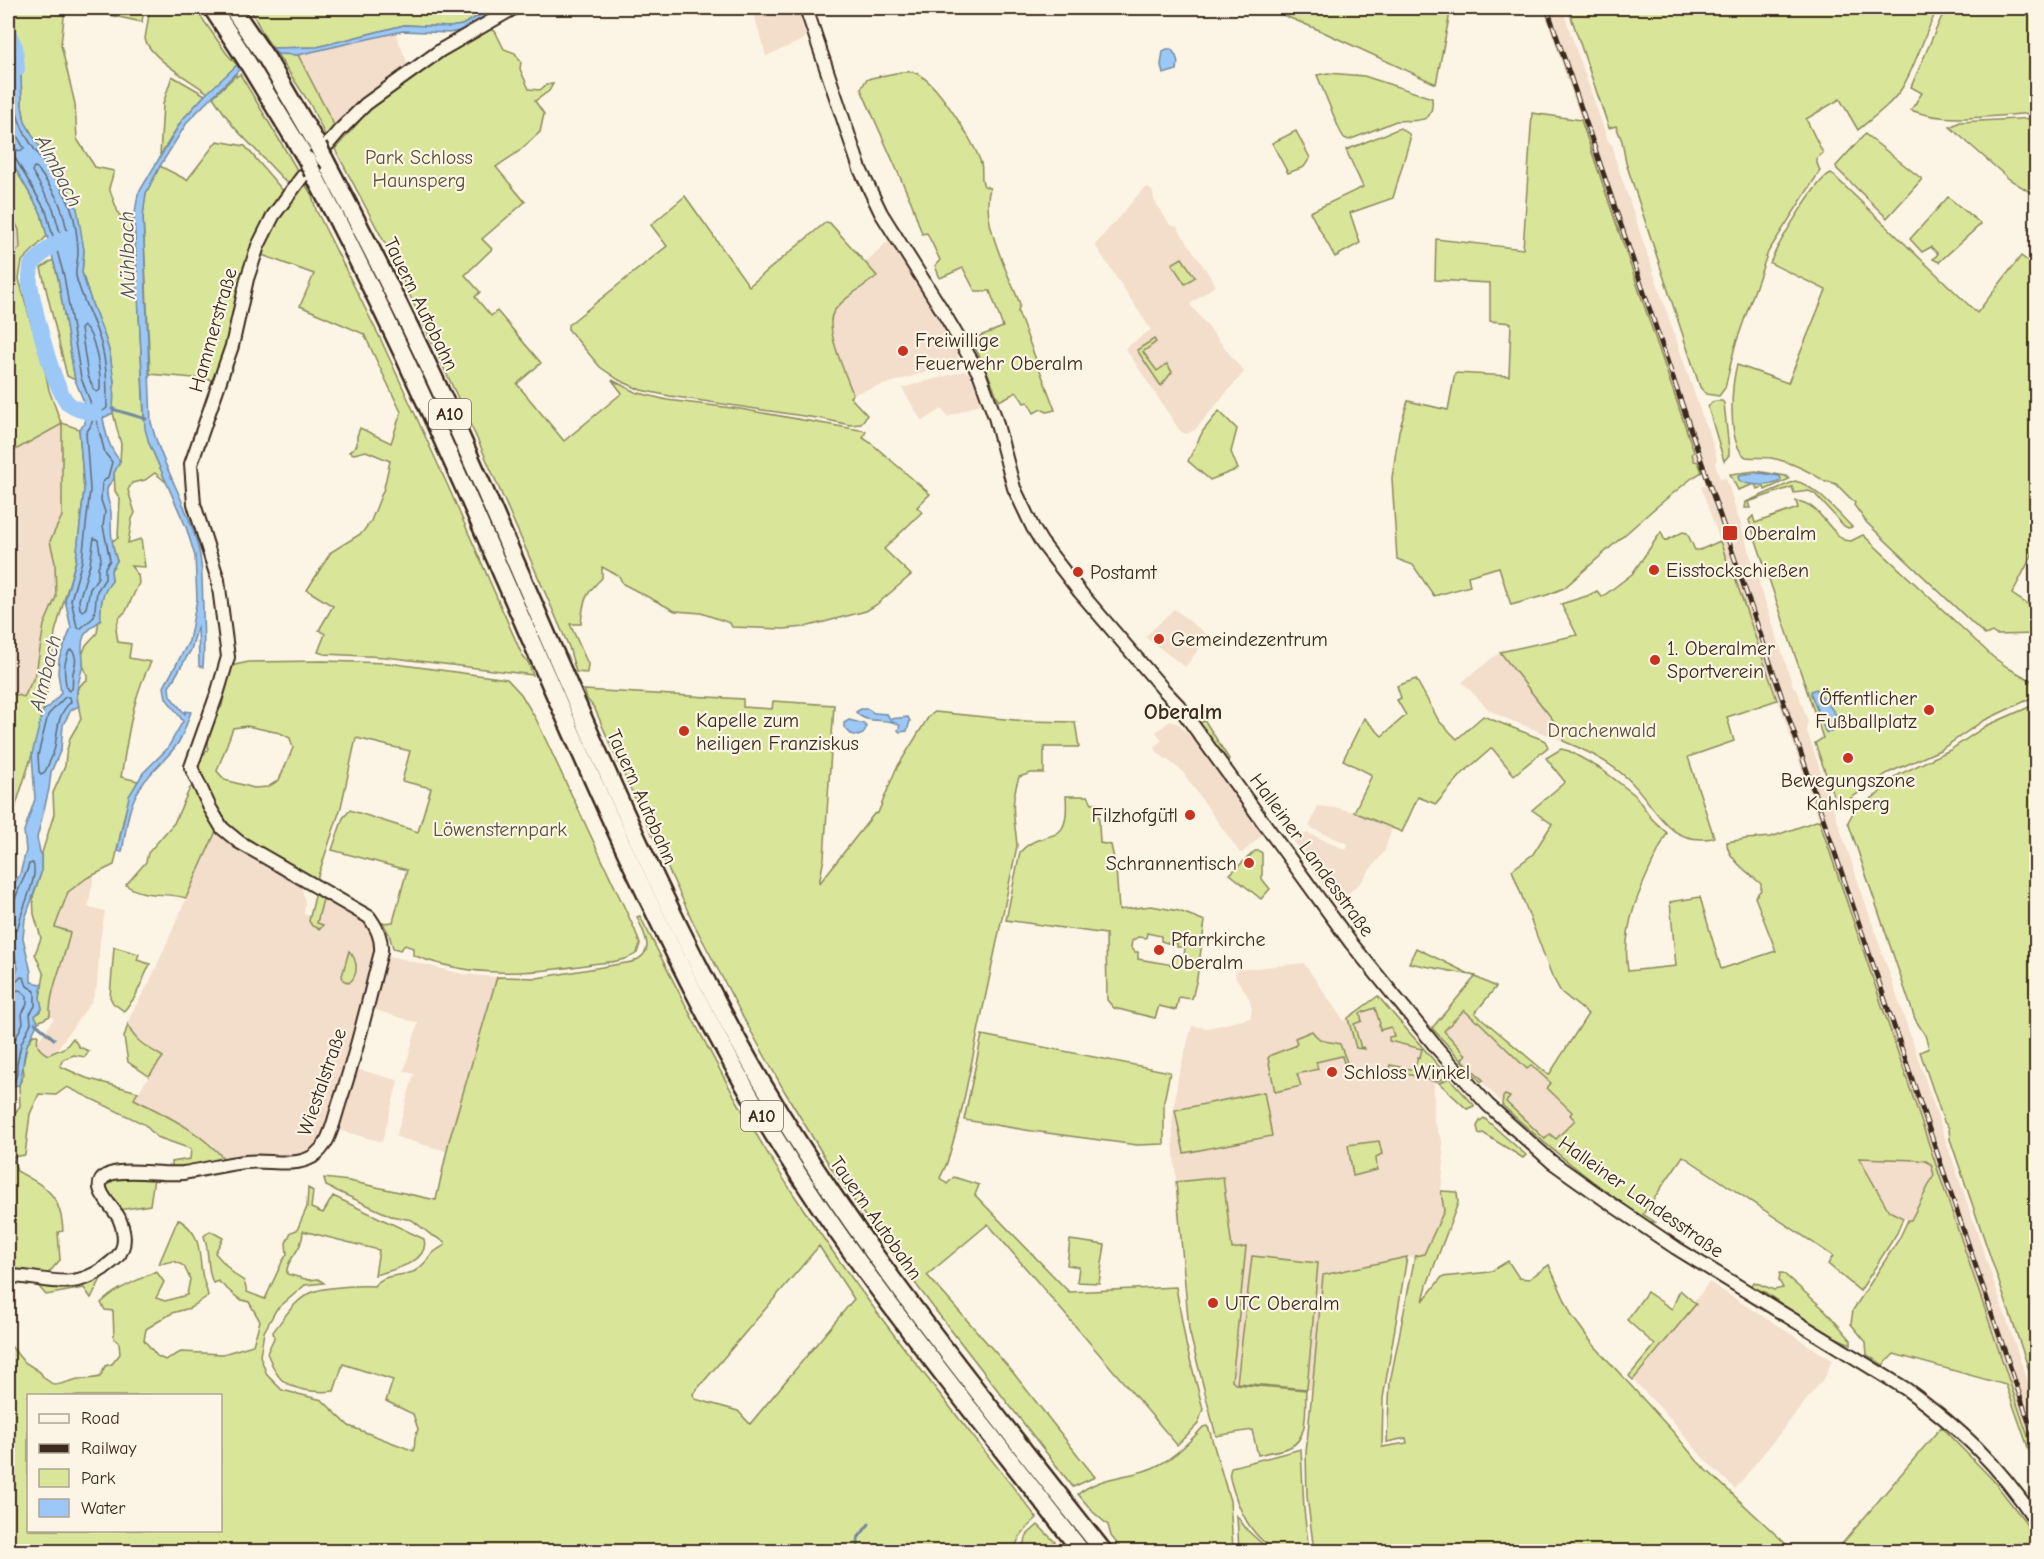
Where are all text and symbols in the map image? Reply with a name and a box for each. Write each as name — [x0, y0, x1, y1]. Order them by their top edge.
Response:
water label: Almbach — [30, 130, 87, 211]
park label: Park Schloss Haunsperg — [365, 146, 473, 192]
water label: Mühlbach — [114, 211, 140, 300]
street label: Tauern Autobahn — [379, 234, 463, 374]
street label: Hammerstraße — [184, 265, 242, 395]
place label: Freiwillige Feuerwehr Oberalm — [915, 329, 1083, 375]
marker: Freiwillige Feuerwehr Oberalm — [896, 344, 910, 358]
road number: A10 — [429, 399, 471, 429]
place label: Oberalm — [1744, 522, 1816, 545]
marker: Oberalm — [1721, 524, 1739, 542]
place label: Eisstockschießen — [1666, 559, 1809, 582]
place label: Postamt — [1090, 561, 1158, 584]
marker: Eisstockschießen — [1647, 563, 1661, 577]
marker: Postamt — [1071, 565, 1085, 579]
place label: Gemeindezentrum — [1171, 628, 1328, 651]
water label: Almbach — [24, 632, 66, 715]
marker: Gemeindezentrum — [1152, 632, 1166, 646]
place label: 1. Oberalmer Sportverein — [1667, 637, 1775, 683]
marker: 1. Oberalmer Sportverein — [1648, 653, 1662, 667]
place label: Öffentlicher Fußballplatz — [1815, 687, 1917, 733]
district label: Oberalm — [1144, 699, 1222, 725]
marker: Öffentlicher Fußballplatz — [1922, 703, 1936, 717]
place label: Kapelle zum heiligen Franziskus — [696, 709, 859, 755]
park label: Drachenwald — [1548, 719, 1656, 742]
marker: Kapelle zum heiligen Franziskus — [677, 724, 691, 738]
street label: Tauern Autobahn — [602, 726, 682, 868]
marker: Bewegungszone Kahlsperg — [1841, 751, 1855, 765]
street label: Halleiner Landesstraße — [1245, 769, 1379, 941]
place label: Bewegungszone Kahlsperg — [1781, 769, 1915, 815]
place label: Filzhofgütl — [1092, 804, 1178, 827]
marker: Filzhofgütl — [1183, 808, 1197, 822]
park label: Löwensternpark — [433, 818, 567, 841]
place label: Schrannentisch — [1106, 852, 1237, 875]
marker: Schrannentisch — [1242, 856, 1256, 870]
place label: Pfarrkirche Oberalm — [1171, 928, 1266, 974]
marker: Pfarrkirche Oberalm — [1152, 943, 1166, 957]
street label: Wiestalstraße — [293, 1025, 351, 1139]
place label: Schloss Winkel — [1344, 1061, 1470, 1084]
marker: Schloss Winkel — [1325, 1065, 1339, 1079]
road number: A10 — [741, 1101, 783, 1131]
street label: Halleiner Landesstraße — [1554, 1131, 1728, 1263]
street label: Tauern Autobahn — [825, 1152, 927, 1284]
place label: UTC Oberalm — [1225, 1292, 1339, 1315]
marker: UTC Oberalm — [1206, 1296, 1220, 1310]
legend — [27, 1394, 222, 1532]
text: Road — [81, 1408, 120, 1429]
text: Railway — [81, 1438, 138, 1459]
text: Park — [81, 1468, 116, 1489]
text: Water — [81, 1498, 126, 1519]

